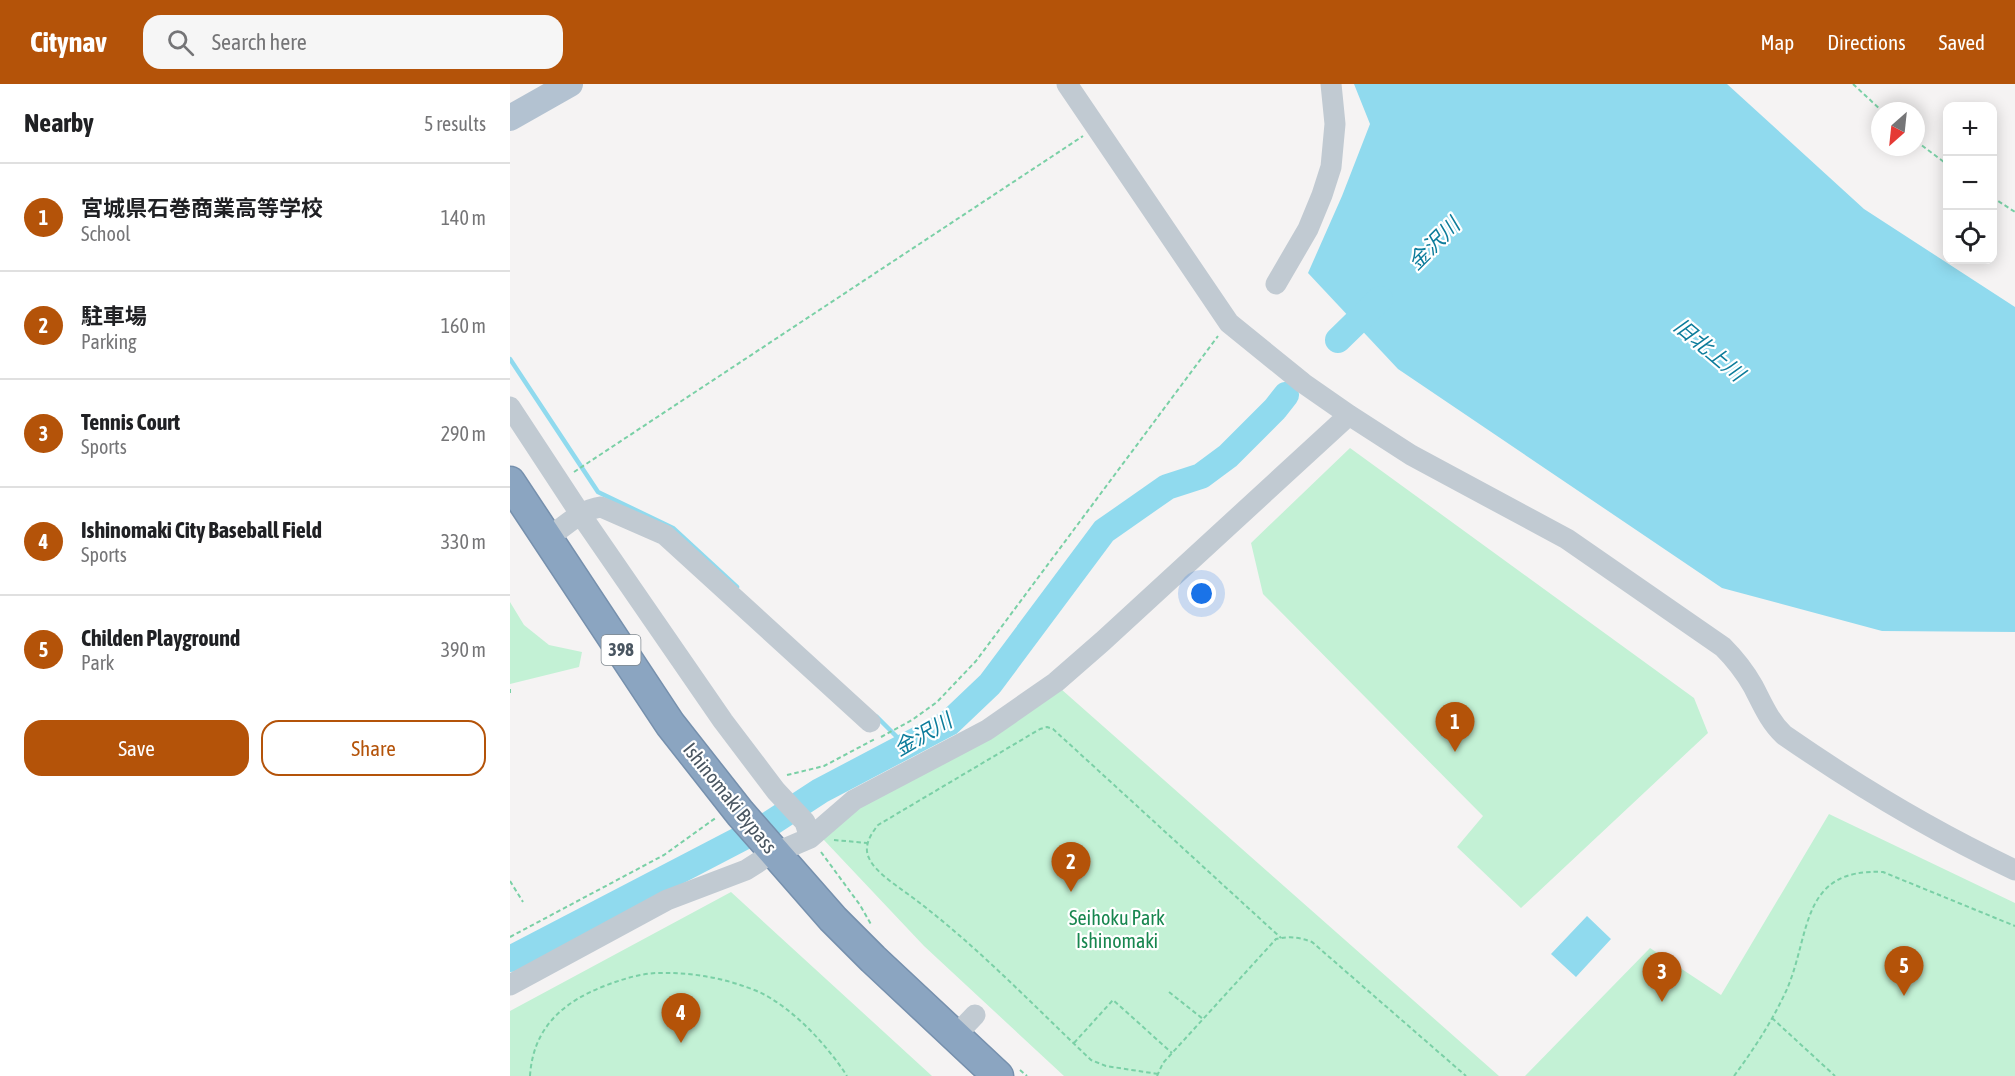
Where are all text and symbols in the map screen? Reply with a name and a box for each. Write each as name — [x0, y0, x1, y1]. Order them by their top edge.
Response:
search box — [143, 15, 563, 69]
text: Citynav — [30, 26, 107, 58]
icon: search — [164, 26, 197, 59]
text: Search here — [212, 29, 307, 55]
text: Map — [1760, 30, 1794, 54]
text: Directions — [1827, 30, 1906, 54]
text: Saved — [1939, 30, 1985, 54]
north arrow — [1871, 102, 1925, 156]
map controls — [1943, 102, 1997, 264]
button: + — [1943, 102, 1997, 156]
text: Nearby — [24, 108, 94, 138]
text: 5 results — [424, 112, 486, 135]
button: − — [1943, 156, 1997, 210]
text: 宮城県石巻商業高等学校 — [81, 195, 323, 221]
text: 1 — [39, 206, 48, 229]
text: 140 m — [441, 206, 486, 229]
button: locate — [1943, 210, 1997, 264]
water label: 金沢川 — [1403, 211, 1465, 274]
text: School — [81, 222, 131, 245]
text: 駐車場 — [81, 303, 147, 329]
water label: 旧北上川 — [1670, 313, 1751, 387]
text: 2 — [39, 314, 48, 337]
text: 160 m — [441, 314, 486, 337]
text: Parking — [81, 330, 137, 353]
text: Tennis Court — [81, 409, 180, 435]
text: 3 — [39, 422, 48, 445]
text: 290 m — [441, 422, 486, 445]
text: Sports — [81, 435, 127, 458]
text: Ishinomaki City Baseball Field — [81, 517, 322, 543]
text: 4 — [39, 530, 48, 553]
text: 330 m — [441, 530, 486, 553]
text: Sports — [81, 543, 127, 566]
your location — [1187, 579, 1216, 608]
text: Childen Playground — [81, 625, 240, 651]
road number: 398 — [602, 635, 640, 665]
text: 5 — [39, 638, 48, 661]
text: 390 m — [441, 638, 486, 661]
text: Park — [81, 651, 114, 674]
pin: 1 — [1436, 702, 1474, 752]
water label: 金沢川 — [889, 707, 958, 760]
button: Save — [24, 720, 249, 776]
button: Share — [261, 720, 486, 776]
street label: Ishinomaki Bypass — [679, 738, 782, 858]
pin: 2 — [1052, 842, 1090, 892]
park label: Seihoku Park Ishinomaki — [1069, 906, 1165, 952]
pin: 5 — [1884, 946, 1924, 996]
pin: 3 — [1642, 952, 1682, 1002]
pin: 4 — [662, 994, 700, 1043]

